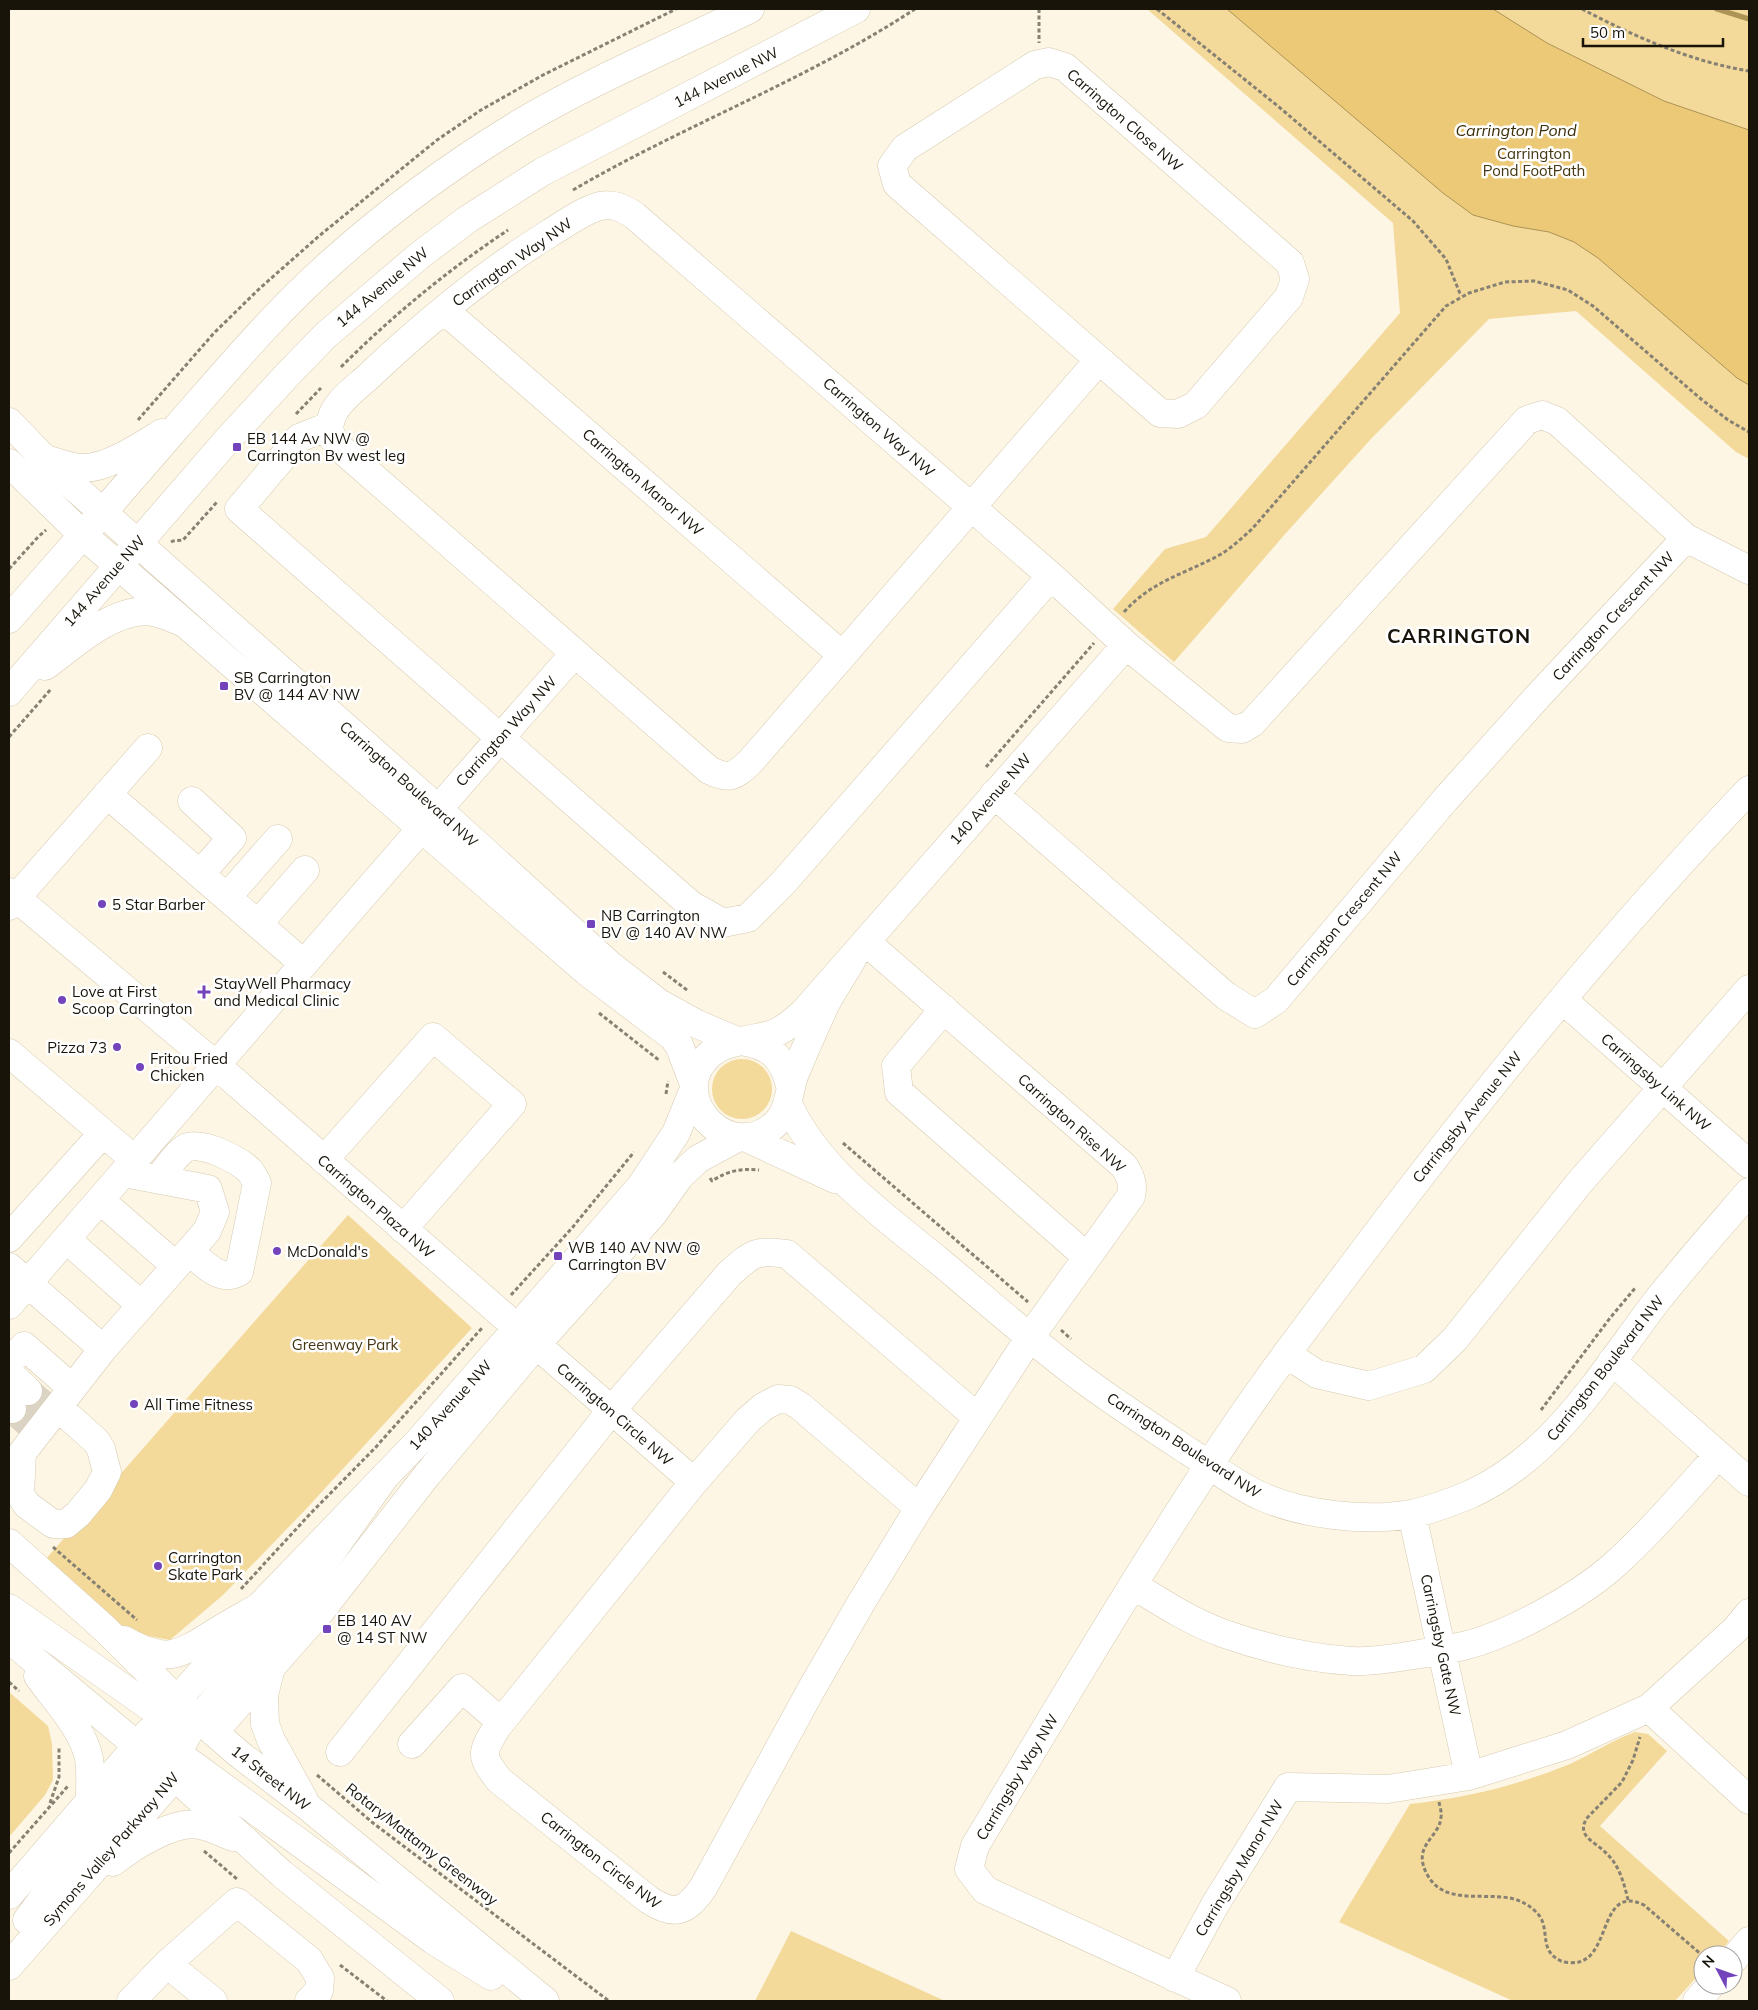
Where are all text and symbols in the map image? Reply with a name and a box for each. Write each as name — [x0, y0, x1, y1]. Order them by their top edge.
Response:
scale bar — [1583, 15, 1723, 47]
text: 50 m — [1590, 23, 1625, 42]
street label: 144 Avenue NW — [670, 42, 782, 112]
street label: Carrington Close NW — [1063, 64, 1187, 176]
water label: Carrington Pond — [1455, 120, 1577, 140]
park label: Carrington Pond FootPath — [1483, 144, 1585, 180]
street label: Carrington Way NW — [448, 213, 576, 311]
street label: 144 Avenue NW — [332, 243, 432, 331]
street label: Carrington Way NW — [819, 373, 939, 481]
street label: Carrington Manor NW — [579, 424, 708, 540]
place label: EB 144 Av NW @ Carrington Bv west leg — [247, 429, 405, 465]
marker: EB 144 Av NW @ Carrington Bv west leg — [231, 441, 243, 453]
street label: 144 Avenue NW — [59, 531, 149, 631]
street label: Carrington Crescent NW — [1548, 547, 1678, 685]
district label: CARRINGTON — [1387, 623, 1531, 648]
place label: SB Carrington BV @ 144 AV NW — [234, 668, 361, 704]
street label: Carrington Way NW — [451, 672, 561, 790]
marker: SB Carrington BV @ 144 AV NW — [218, 680, 230, 692]
street label: Carrington Boulevard NW — [336, 717, 482, 851]
street label: 140 Avenue NW — [945, 749, 1035, 849]
street label: Carrington Crescent NW — [1282, 847, 1406, 990]
place label: 5 Star Barber — [112, 895, 206, 914]
marker: 5 Star Barber — [96, 898, 108, 910]
place label: NB Carrington BV @ 140 AV NW — [601, 906, 728, 942]
marker: NB Carrington BV @ 140 AV NW — [585, 918, 597, 930]
place label: StayWell Pharmacy and Medical Clinic — [214, 974, 351, 1010]
place label: Love at First Scoop Carrington — [72, 982, 193, 1018]
marker: StayWell Pharmacy and Medical Clinic — [198, 986, 210, 998]
marker: Love at First Scoop Carrington — [56, 994, 68, 1006]
street label: Carringsby Link NW — [1597, 1029, 1715, 1135]
place label: Pizza 73 — [47, 1038, 107, 1057]
marker: Pizza 73 — [111, 1041, 123, 1053]
street label: Carringsby Avenue NW — [1408, 1047, 1526, 1187]
place label: Fritou Fried Chicken — [150, 1049, 228, 1085]
marker: Fritou Fried Chicken — [134, 1061, 146, 1073]
street label: Carrington Rise NW — [1014, 1069, 1130, 1177]
street label: Carrington Plaza NW — [314, 1150, 439, 1262]
place label: WB 140 AV NW @ Carrington BV — [568, 1238, 701, 1274]
place label: McDonald's — [287, 1242, 368, 1261]
marker: McDonald's — [271, 1245, 283, 1257]
marker: WB 140 AV NW @ Carrington BV — [552, 1250, 564, 1262]
street label: Carrington Boulevard NW — [1542, 1291, 1668, 1445]
park label: Greenway Park — [292, 1335, 399, 1354]
street label: 140 Avenue NW — [404, 1356, 496, 1454]
street label: Carrington Circle NW — [553, 1358, 677, 1470]
street label: Carrington Boulevard NW — [1103, 1388, 1265, 1502]
place label: All Time Fitness — [144, 1395, 253, 1414]
marker: All Time Fitness — [128, 1398, 140, 1410]
place label: Carrington Skate Park — [168, 1548, 243, 1584]
marker: Carrington Skate Park — [152, 1560, 164, 1572]
street label: Carringsby Gate NW — [1417, 1572, 1465, 1718]
place label: EB 140 AV @ 14 ST NW — [337, 1611, 428, 1647]
marker: EB 140 AV @ 14 ST NW — [321, 1623, 333, 1635]
street label: Carringsby Way NW — [972, 1710, 1062, 1844]
street label: 14 Street NW — [228, 1741, 315, 1815]
street label: Symons Valley Parkway NW — [39, 1768, 183, 1930]
street label: Rotary/Mattamy Greenway — [342, 1779, 502, 1909]
street label: Carringsby Manor NW — [1191, 1796, 1287, 1940]
street label: Carrington Circle NW — [537, 1807, 665, 1913]
north arrow — [1693, 1945, 1743, 1995]
text: N — [1698, 1952, 1718, 1971]

